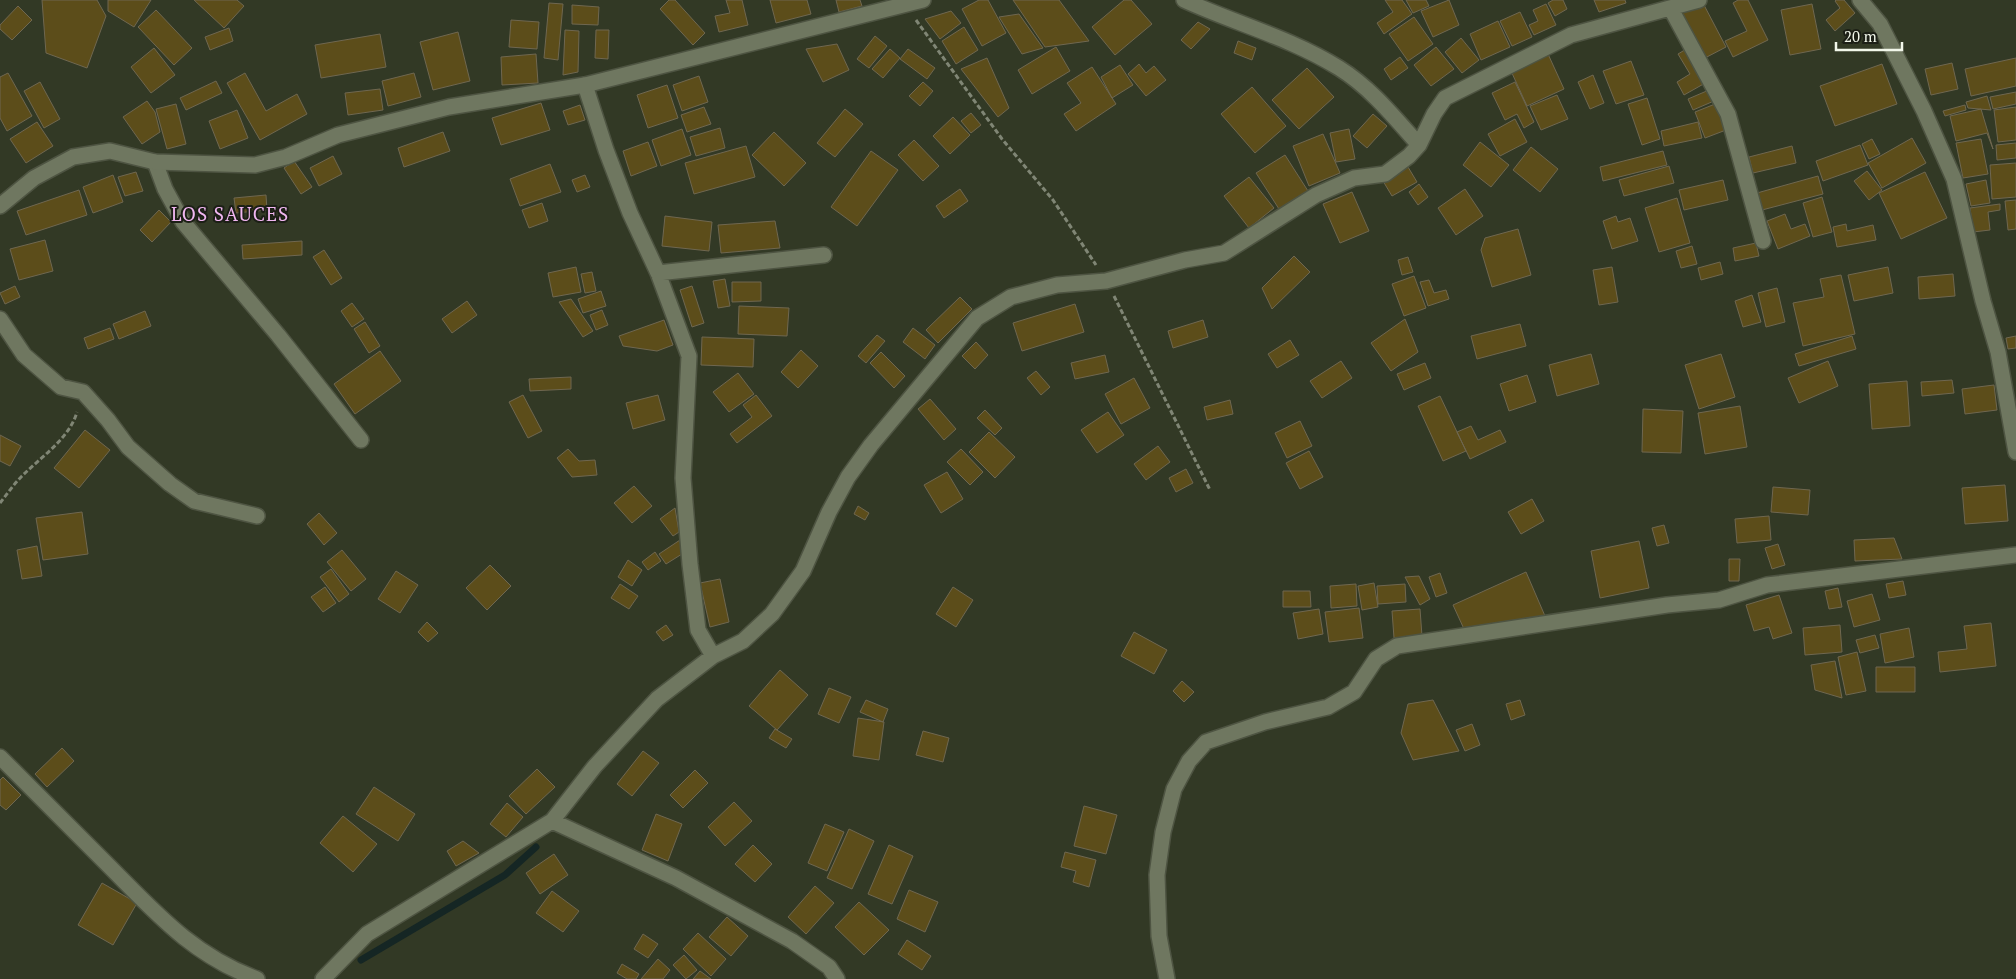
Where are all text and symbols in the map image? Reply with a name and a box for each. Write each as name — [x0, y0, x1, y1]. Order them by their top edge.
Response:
scale bar — [1836, 20, 1902, 52]
text: 20 m — [1844, 26, 1877, 46]
district label: LOS SAUCES — [171, 201, 289, 226]

